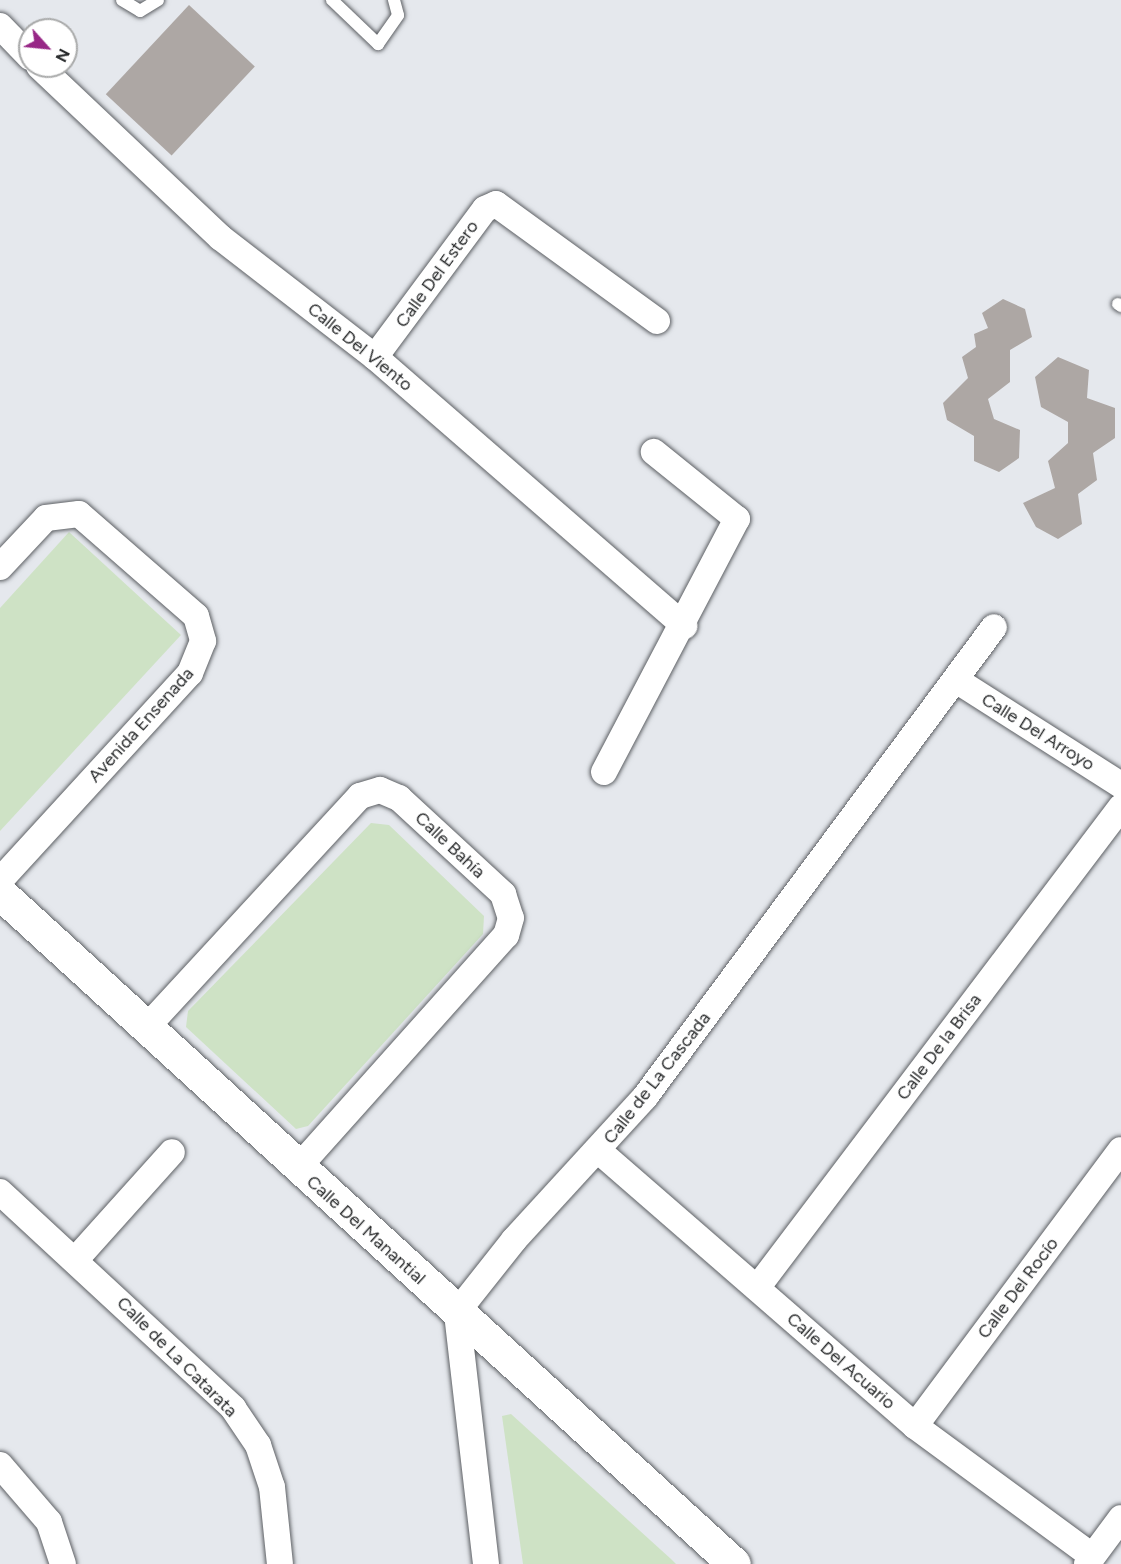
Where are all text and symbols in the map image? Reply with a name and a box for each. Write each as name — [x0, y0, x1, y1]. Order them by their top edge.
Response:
north arrow — [18, 18, 78, 78]
text: N — [51, 46, 74, 65]
street label: Calle Del Estero — [391, 216, 483, 332]
street label: Calle Del Viento — [303, 298, 417, 396]
street label: Avenida Ensenada — [84, 663, 198, 787]
street label: Calle Del Arroyo — [977, 689, 1099, 775]
street label: Calle Bahía — [410, 807, 490, 883]
street label: Calle De la Brisa — [892, 990, 986, 1104]
street label: Calle de La Cascada — [599, 1008, 715, 1148]
street label: Calle Del Manantial — [302, 1171, 430, 1289]
street label: Calle Del Rocío — [973, 1233, 1063, 1343]
street label: Calle de La Catarata — [112, 1292, 242, 1422]
street label: Calle Del Acuario — [782, 1308, 900, 1414]

